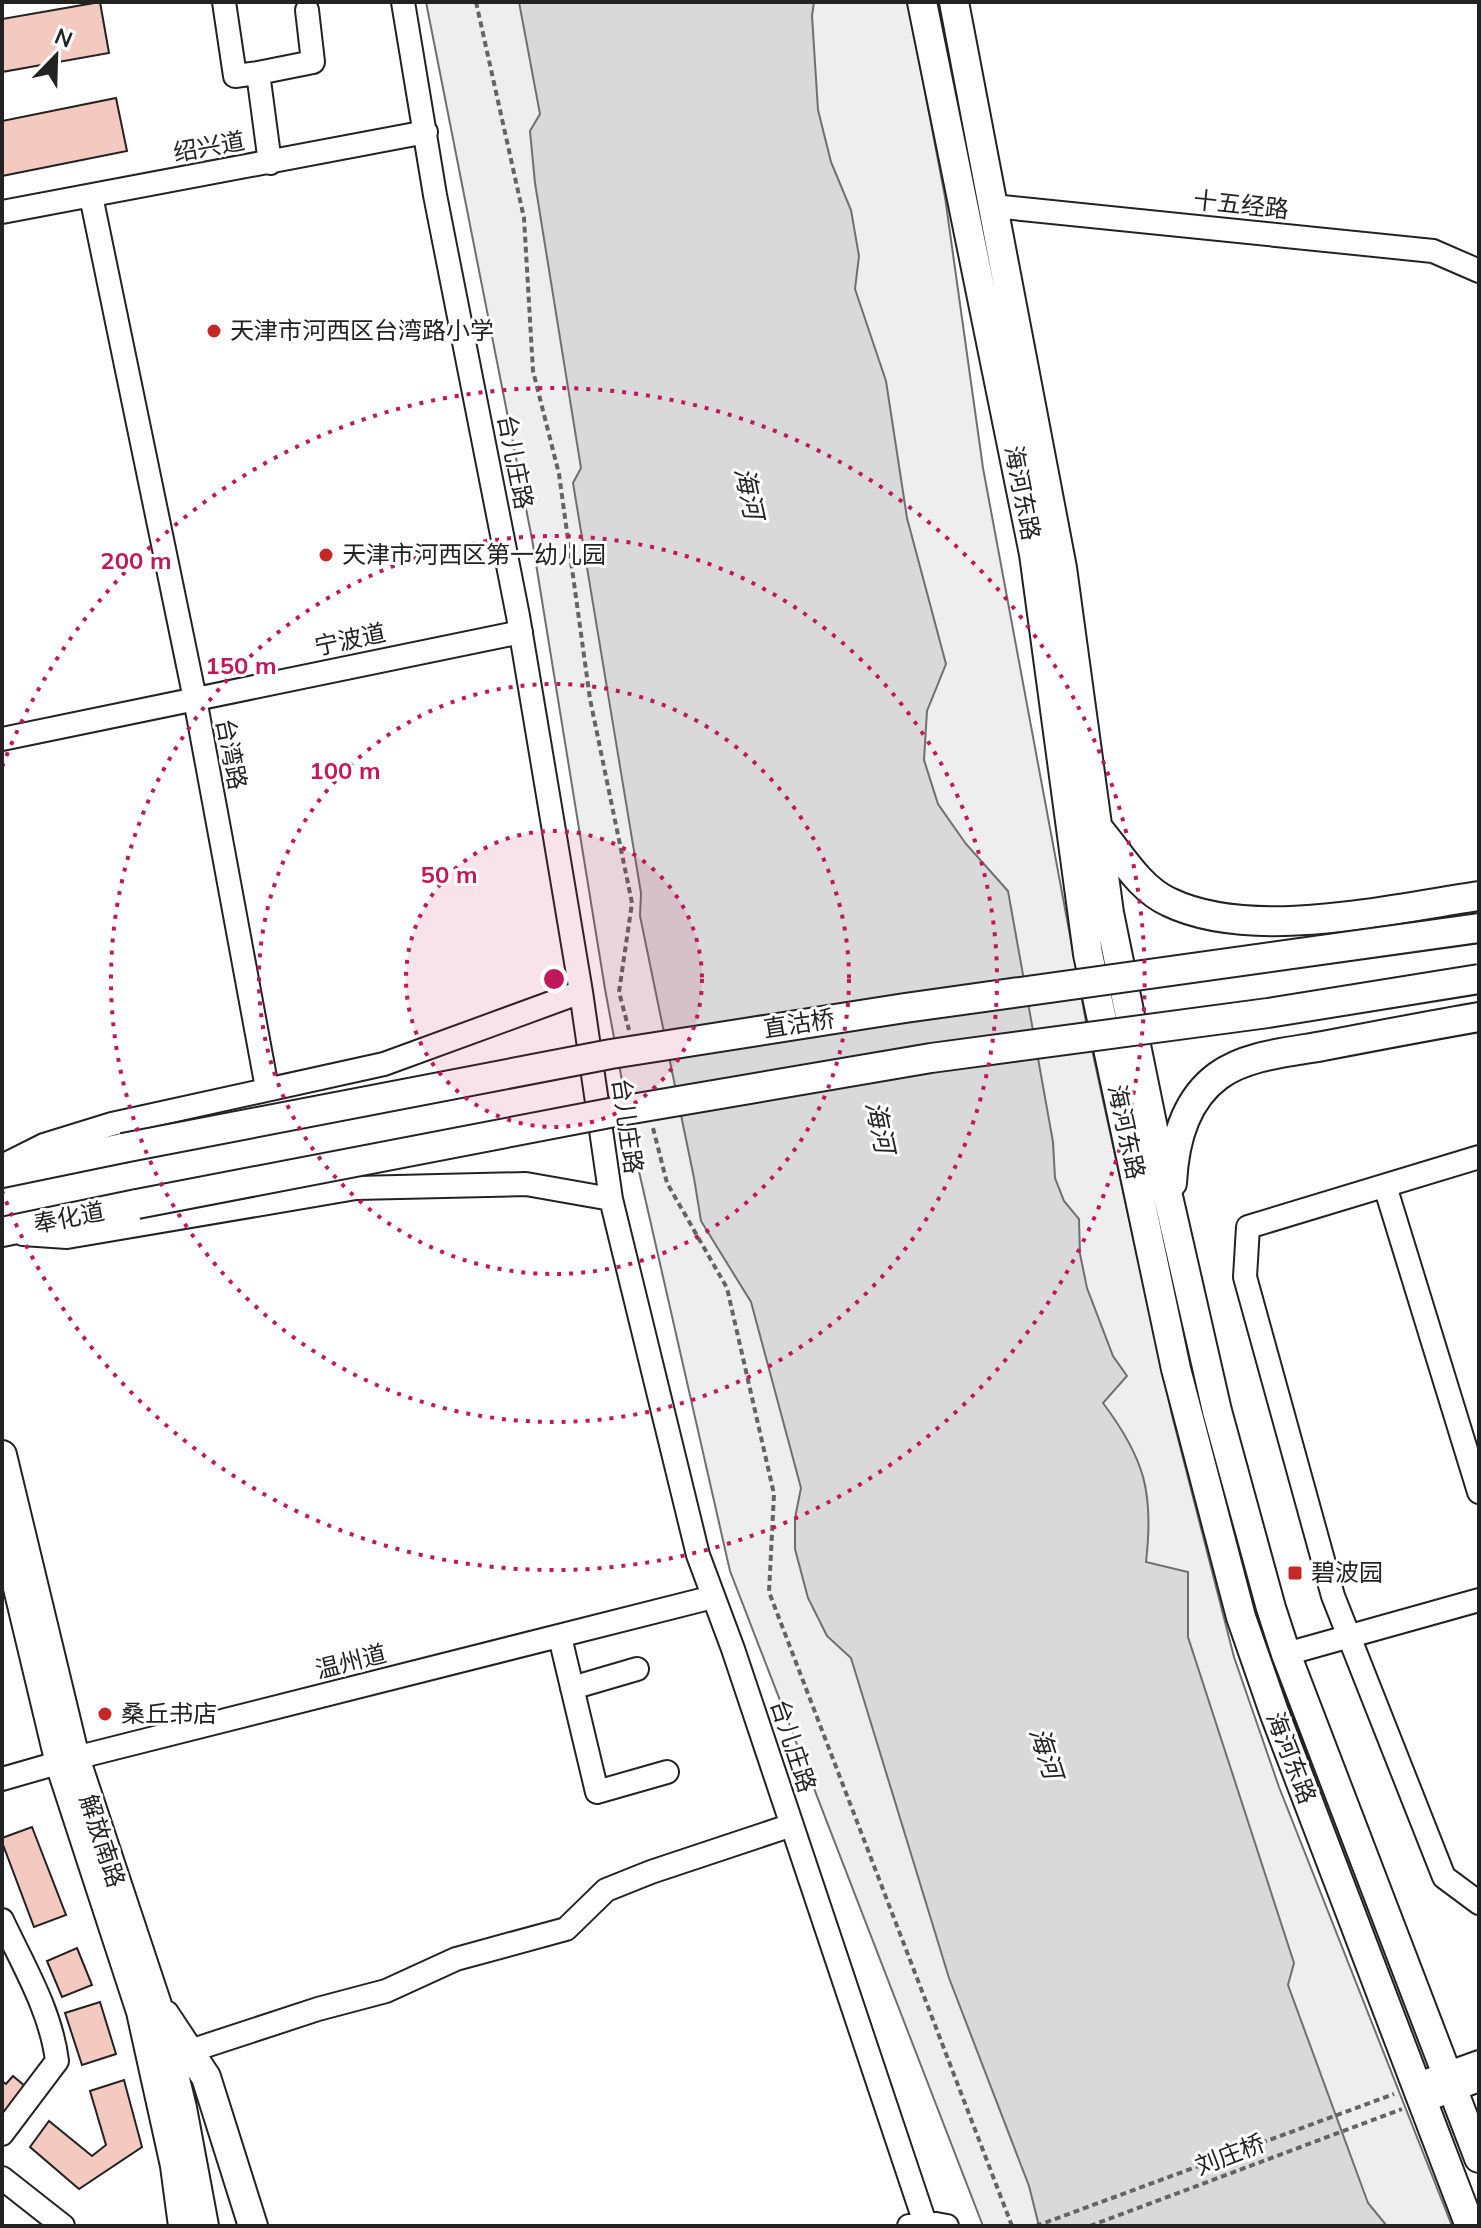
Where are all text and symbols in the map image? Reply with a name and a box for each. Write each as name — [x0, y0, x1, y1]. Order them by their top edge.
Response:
north arrow — [16, 16, 96, 96]
text: N — [51, 21, 77, 54]
street label: 绍兴道 — [171, 125, 247, 167]
street label: 十五经路 — [1192, 184, 1290, 224]
place label: 天津市河西区台湾路小学 — [230, 315, 494, 345]
marker: 天津市河西区台湾路小学 — [205, 322, 223, 340]
street label: 台儿庄路 — [492, 412, 540, 512]
street label: 海河东路 — [999, 443, 1047, 543]
water label: 海河 — [728, 464, 772, 527]
place label: 天津市河西区第一幼儿园 — [342, 539, 606, 569]
text: 200 m — [100, 545, 172, 575]
marker: 天津市河西区第一幼儿园 — [317, 546, 335, 564]
street label: 宁波道 — [311, 617, 388, 661]
text: 150 m — [205, 650, 277, 680]
street label: 台湾路 — [210, 716, 254, 792]
text: 100 m — [309, 755, 381, 785]
text: 50 m — [421, 859, 477, 889]
centre of rings — [540, 965, 568, 993]
street label: 直沽桥 — [761, 1003, 837, 1043]
street label: 台儿庄路 — [606, 1076, 650, 1175]
street label: 海河东路 — [1102, 1082, 1152, 1182]
water label: 海河 — [859, 1098, 903, 1161]
street label: 奉化道 — [31, 1195, 107, 1239]
place label: 碧波园 — [1311, 1557, 1383, 1587]
marker: 碧波园 — [1286, 1564, 1304, 1582]
street label: 温州道 — [312, 1638, 389, 1684]
street label: 台儿庄路 — [765, 1695, 823, 1796]
place label: 桑丘书店 — [121, 1698, 217, 1728]
marker: 桑丘书店 — [96, 1705, 114, 1723]
street label: 海河东路 — [1261, 1707, 1323, 1808]
water label: 海河 — [1023, 1723, 1072, 1787]
street label: 解放南路 — [74, 1790, 132, 1891]
street label: 刘庄桥 — [1191, 2127, 1269, 2181]

